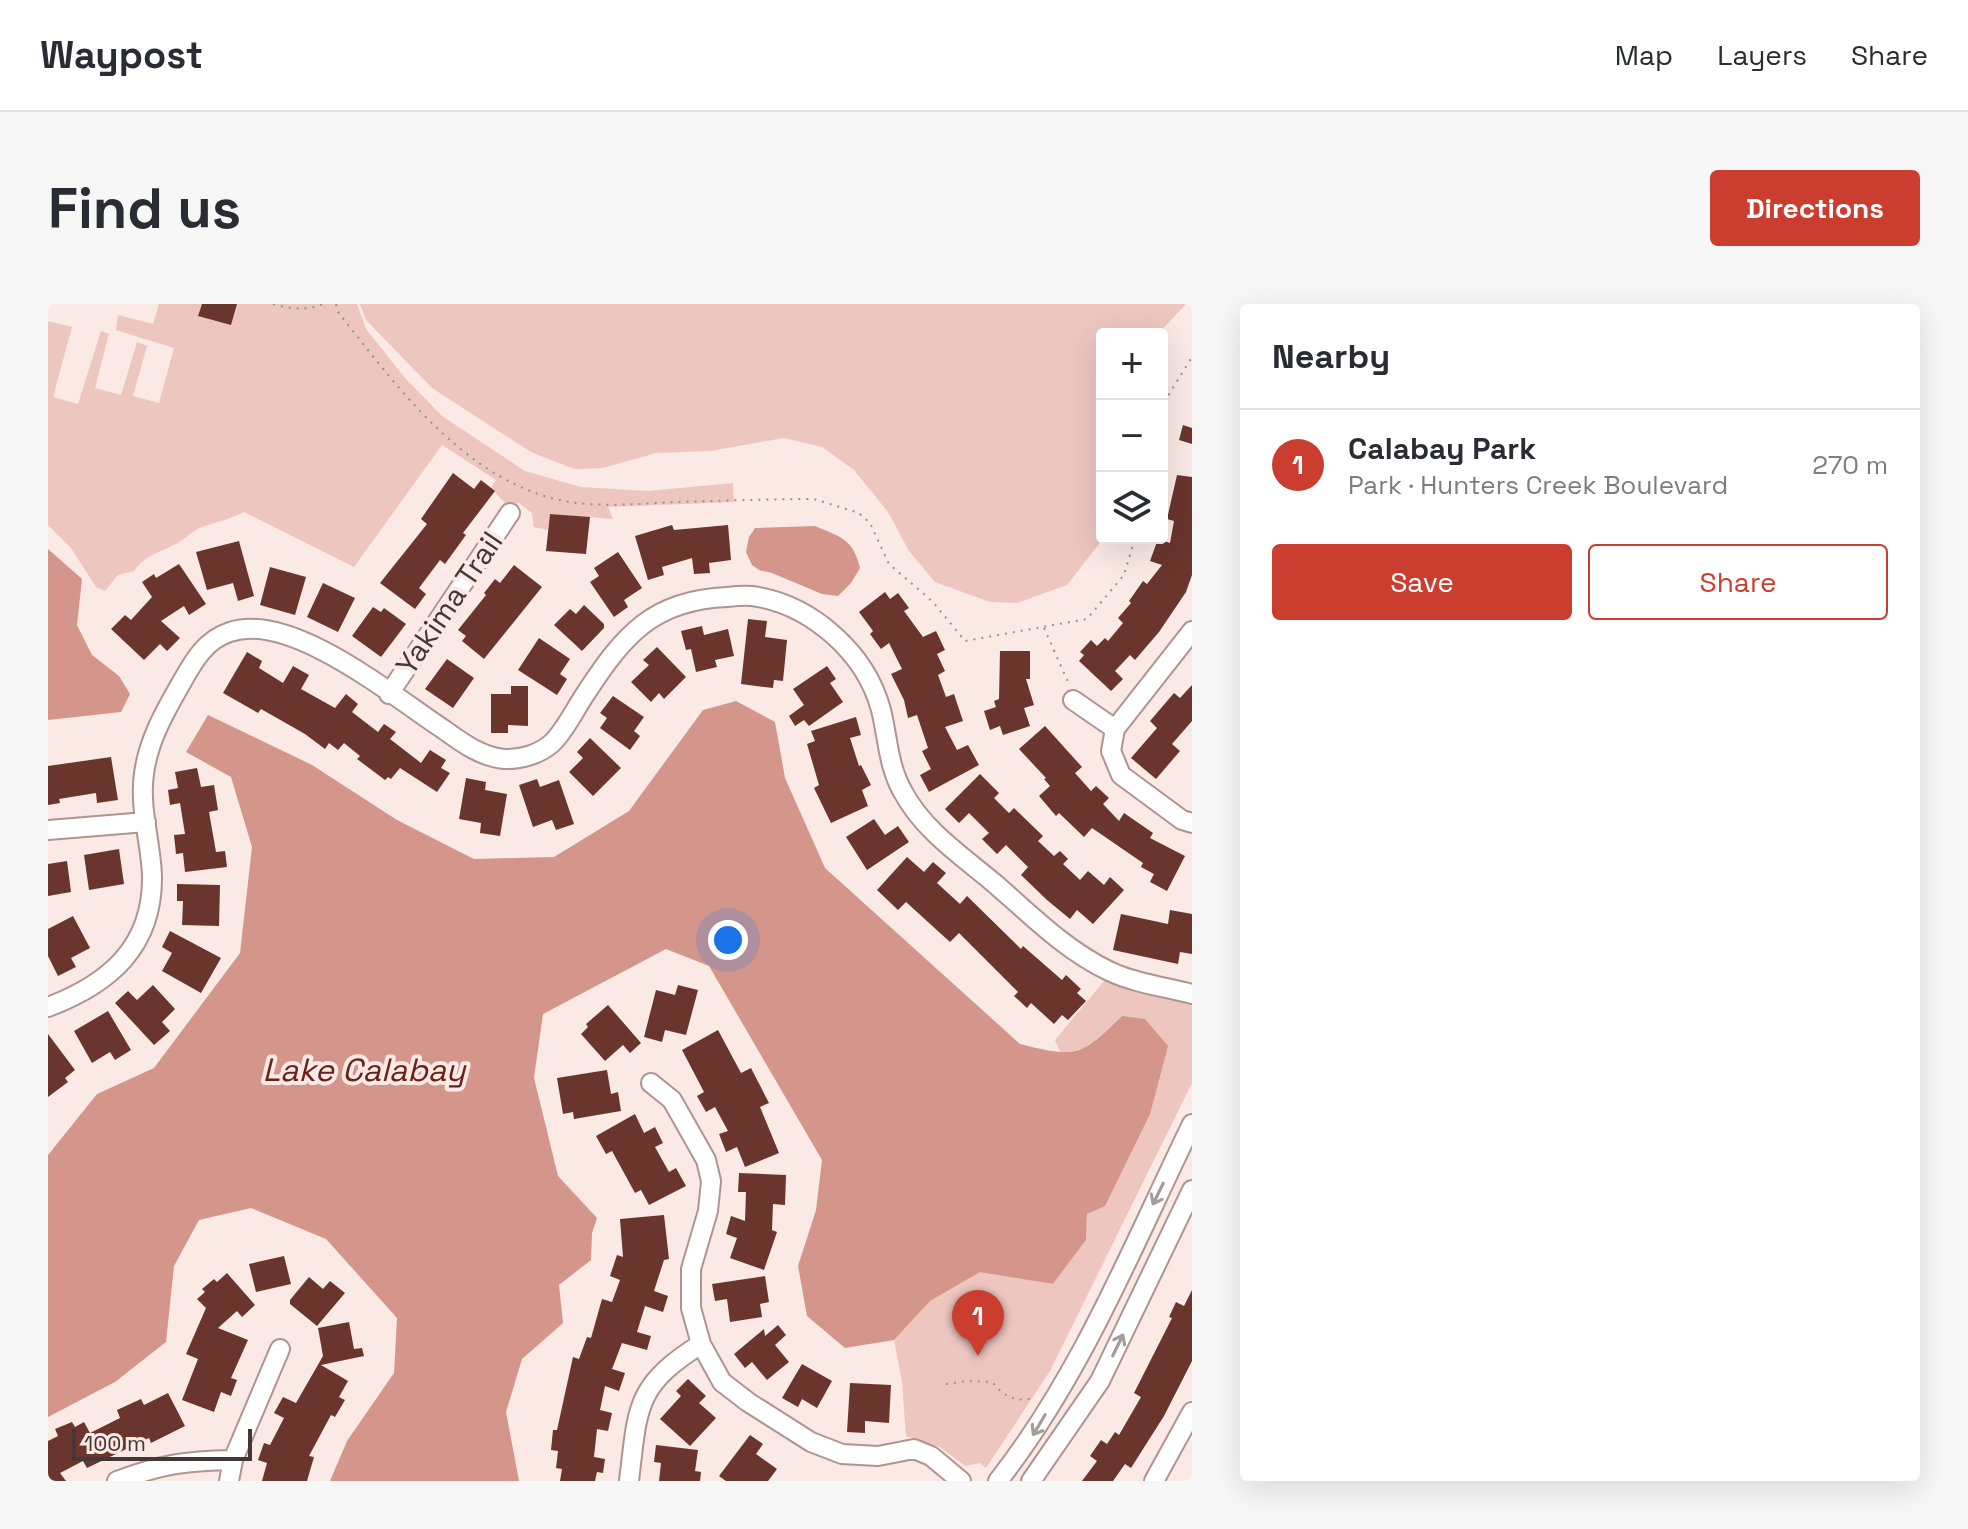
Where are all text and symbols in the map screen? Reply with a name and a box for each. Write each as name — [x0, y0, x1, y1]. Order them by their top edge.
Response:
text: Waypost — [40, 31, 203, 79]
text: Map — [1615, 37, 1673, 73]
text: Layers — [1717, 37, 1807, 73]
text: Share — [1851, 37, 1928, 73]
button: Directions — [1710, 170, 1920, 246]
text: Find us — [48, 173, 241, 244]
map controls — [1096, 328, 1168, 544]
button: + — [1096, 328, 1168, 400]
text: Nearby — [1272, 335, 1390, 378]
button: − — [1096, 400, 1168, 472]
text: Calabay Park — [1348, 429, 1536, 468]
text: 1 — [1292, 448, 1304, 482]
text: 270 m — [1812, 448, 1888, 482]
text: Park · Hunters Creek Boulevard — [1348, 468, 1728, 502]
button: layers — [1096, 472, 1168, 544]
street label: Yakima Trail — [387, 524, 511, 682]
button: Save — [1272, 544, 1572, 620]
button: Share — [1588, 544, 1888, 620]
your location — [708, 920, 748, 960]
water label: Lake Calabay — [263, 1050, 467, 1090]
one-way arrow — [1150, 1182, 1165, 1206]
pin: 1 — [952, 1290, 1004, 1356]
one-way arrow — [1111, 1333, 1126, 1357]
one-way arrow — [1031, 1413, 1047, 1436]
scale bar — [72, 1425, 252, 1461]
text: 100 m — [84, 1429, 146, 1457]

